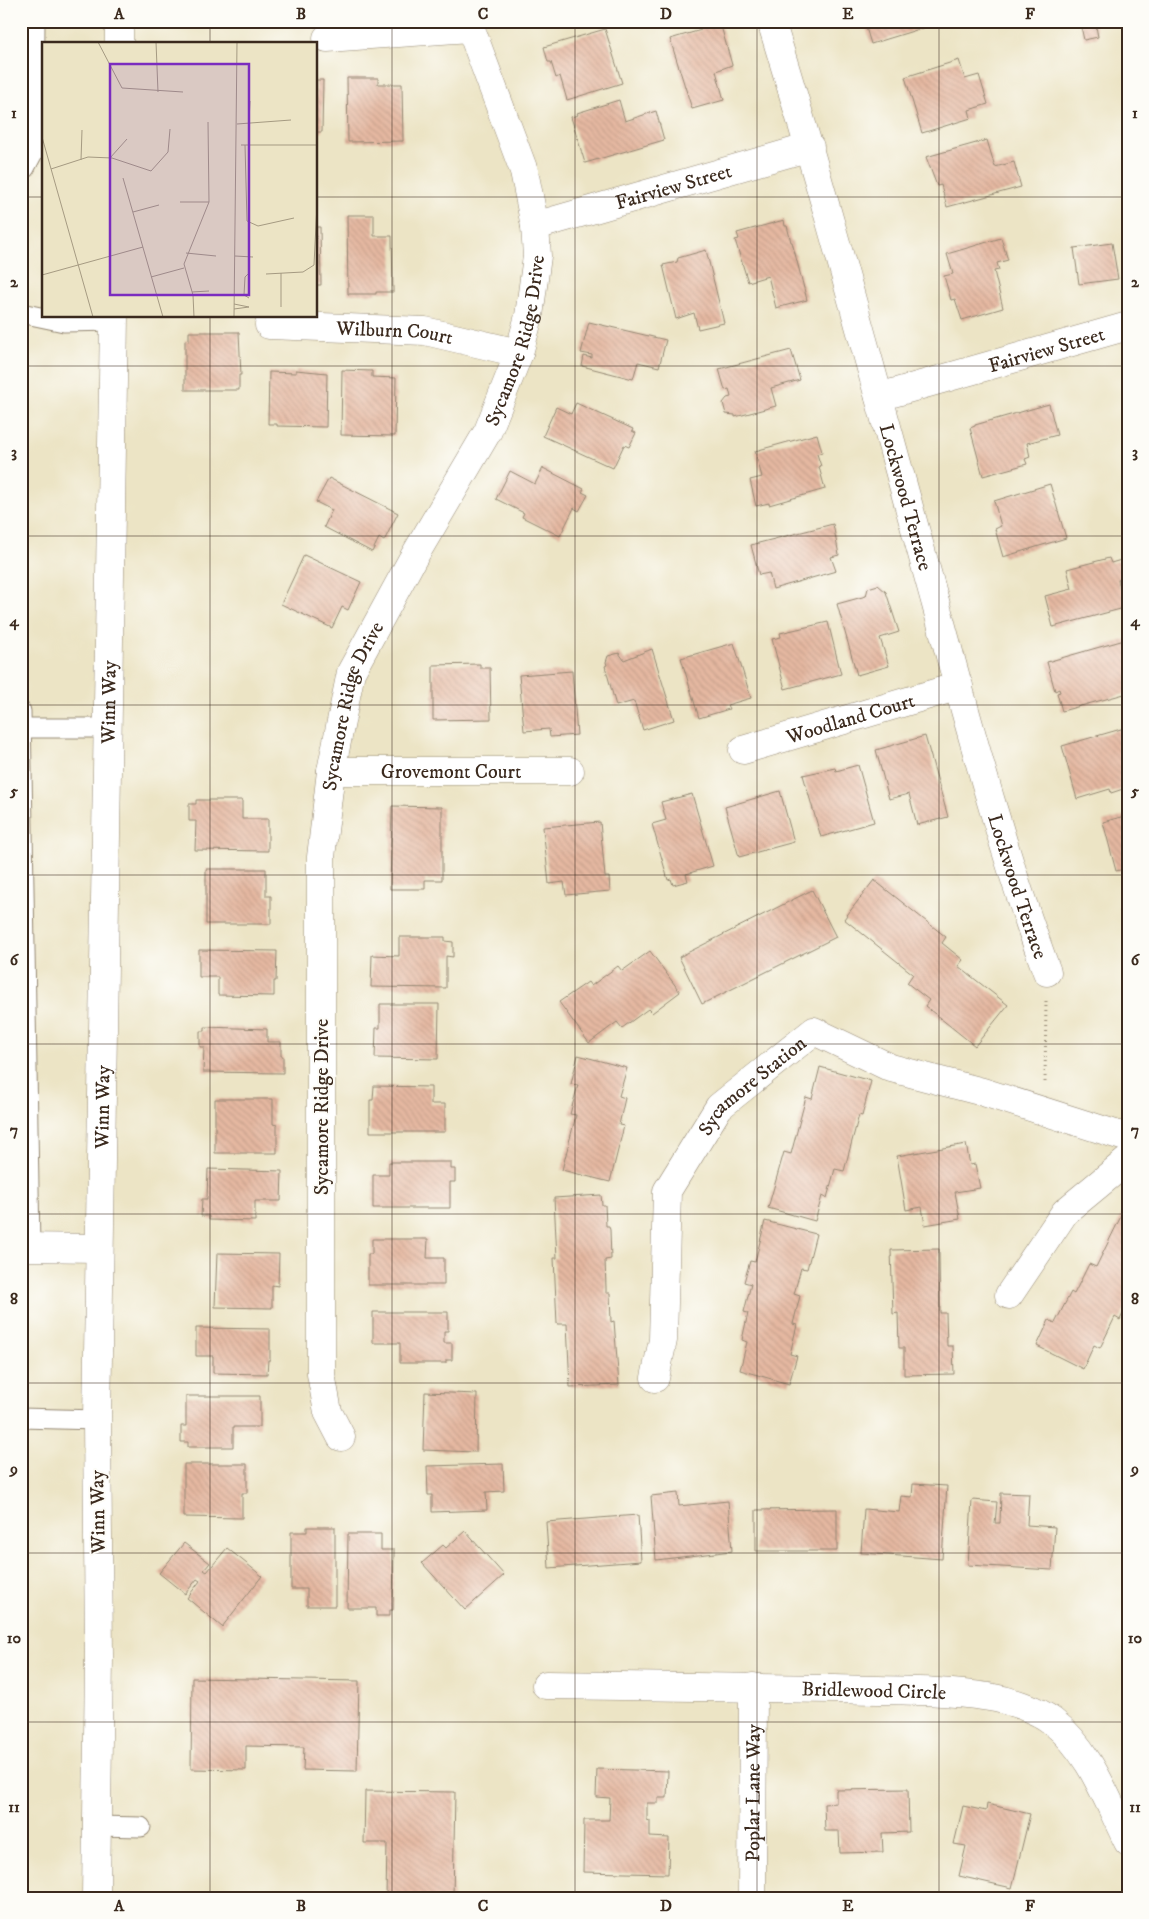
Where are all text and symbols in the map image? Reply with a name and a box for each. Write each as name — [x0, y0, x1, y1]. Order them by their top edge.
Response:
text: A — [113, 4, 125, 24]
text: B — [296, 4, 306, 24]
text: C — [478, 4, 488, 24]
text: D — [660, 4, 672, 24]
text: E — [842, 4, 854, 24]
text: F — [1025, 4, 1035, 24]
inset map — [42, 42, 318, 318]
text: 1 — [11, 103, 17, 123]
text: 1 — [1132, 103, 1138, 123]
street label: Fairview Street — [613, 159, 735, 216]
street label: Sycamore Ridge Drive — [480, 254, 551, 430]
text: 2 — [10, 272, 19, 292]
text: 2 — [1131, 272, 1140, 292]
street label: Wilburn Court — [335, 317, 455, 351]
street label: Fairview Street — [986, 322, 1108, 379]
street label: Lockwood Terrace — [873, 421, 937, 574]
text: 3 — [11, 442, 17, 462]
text: 3 — [1132, 442, 1138, 462]
text: 4 — [8, 611, 19, 631]
text: 4 — [1129, 611, 1140, 631]
street label: Sycamore Ridge Drive — [318, 618, 390, 792]
street label: Winn Way — [96, 660, 123, 745]
street label: Woodland Court — [783, 689, 918, 751]
street label: Grovemont Court — [381, 760, 521, 785]
text: 5 — [9, 781, 18, 801]
text: 5 — [1130, 781, 1139, 801]
street label: Lockwood Terrace — [981, 811, 1052, 963]
text: 6 — [10, 950, 20, 970]
text: 6 — [1131, 950, 1141, 970]
street label: Sycamore Ridge Drive — [310, 1019, 335, 1195]
street label: Sycamore Station — [693, 1031, 812, 1141]
street label: Winn Way — [90, 1065, 116, 1150]
text: 7 — [10, 1120, 18, 1140]
text: 7 — [1131, 1120, 1139, 1140]
text: 8 — [10, 1289, 18, 1309]
text: 8 — [1131, 1289, 1139, 1309]
text: 9 — [9, 1459, 18, 1479]
text: 9 — [1130, 1459, 1139, 1479]
street label: Winn Way — [85, 1469, 112, 1555]
text: 10 — [7, 1628, 22, 1648]
text: 10 — [1128, 1628, 1143, 1648]
street label: Bridlewood Circle — [801, 1677, 947, 1706]
street label: Poplar Lane Way — [741, 1723, 767, 1862]
text: 11 — [8, 1797, 20, 1817]
text: 11 — [1129, 1797, 1141, 1817]
text: A — [113, 1896, 125, 1916]
text: B — [296, 1896, 306, 1916]
text: C — [478, 1896, 488, 1916]
text: D — [660, 1896, 672, 1916]
text: E — [842, 1896, 854, 1916]
text: F — [1025, 1896, 1035, 1916]

